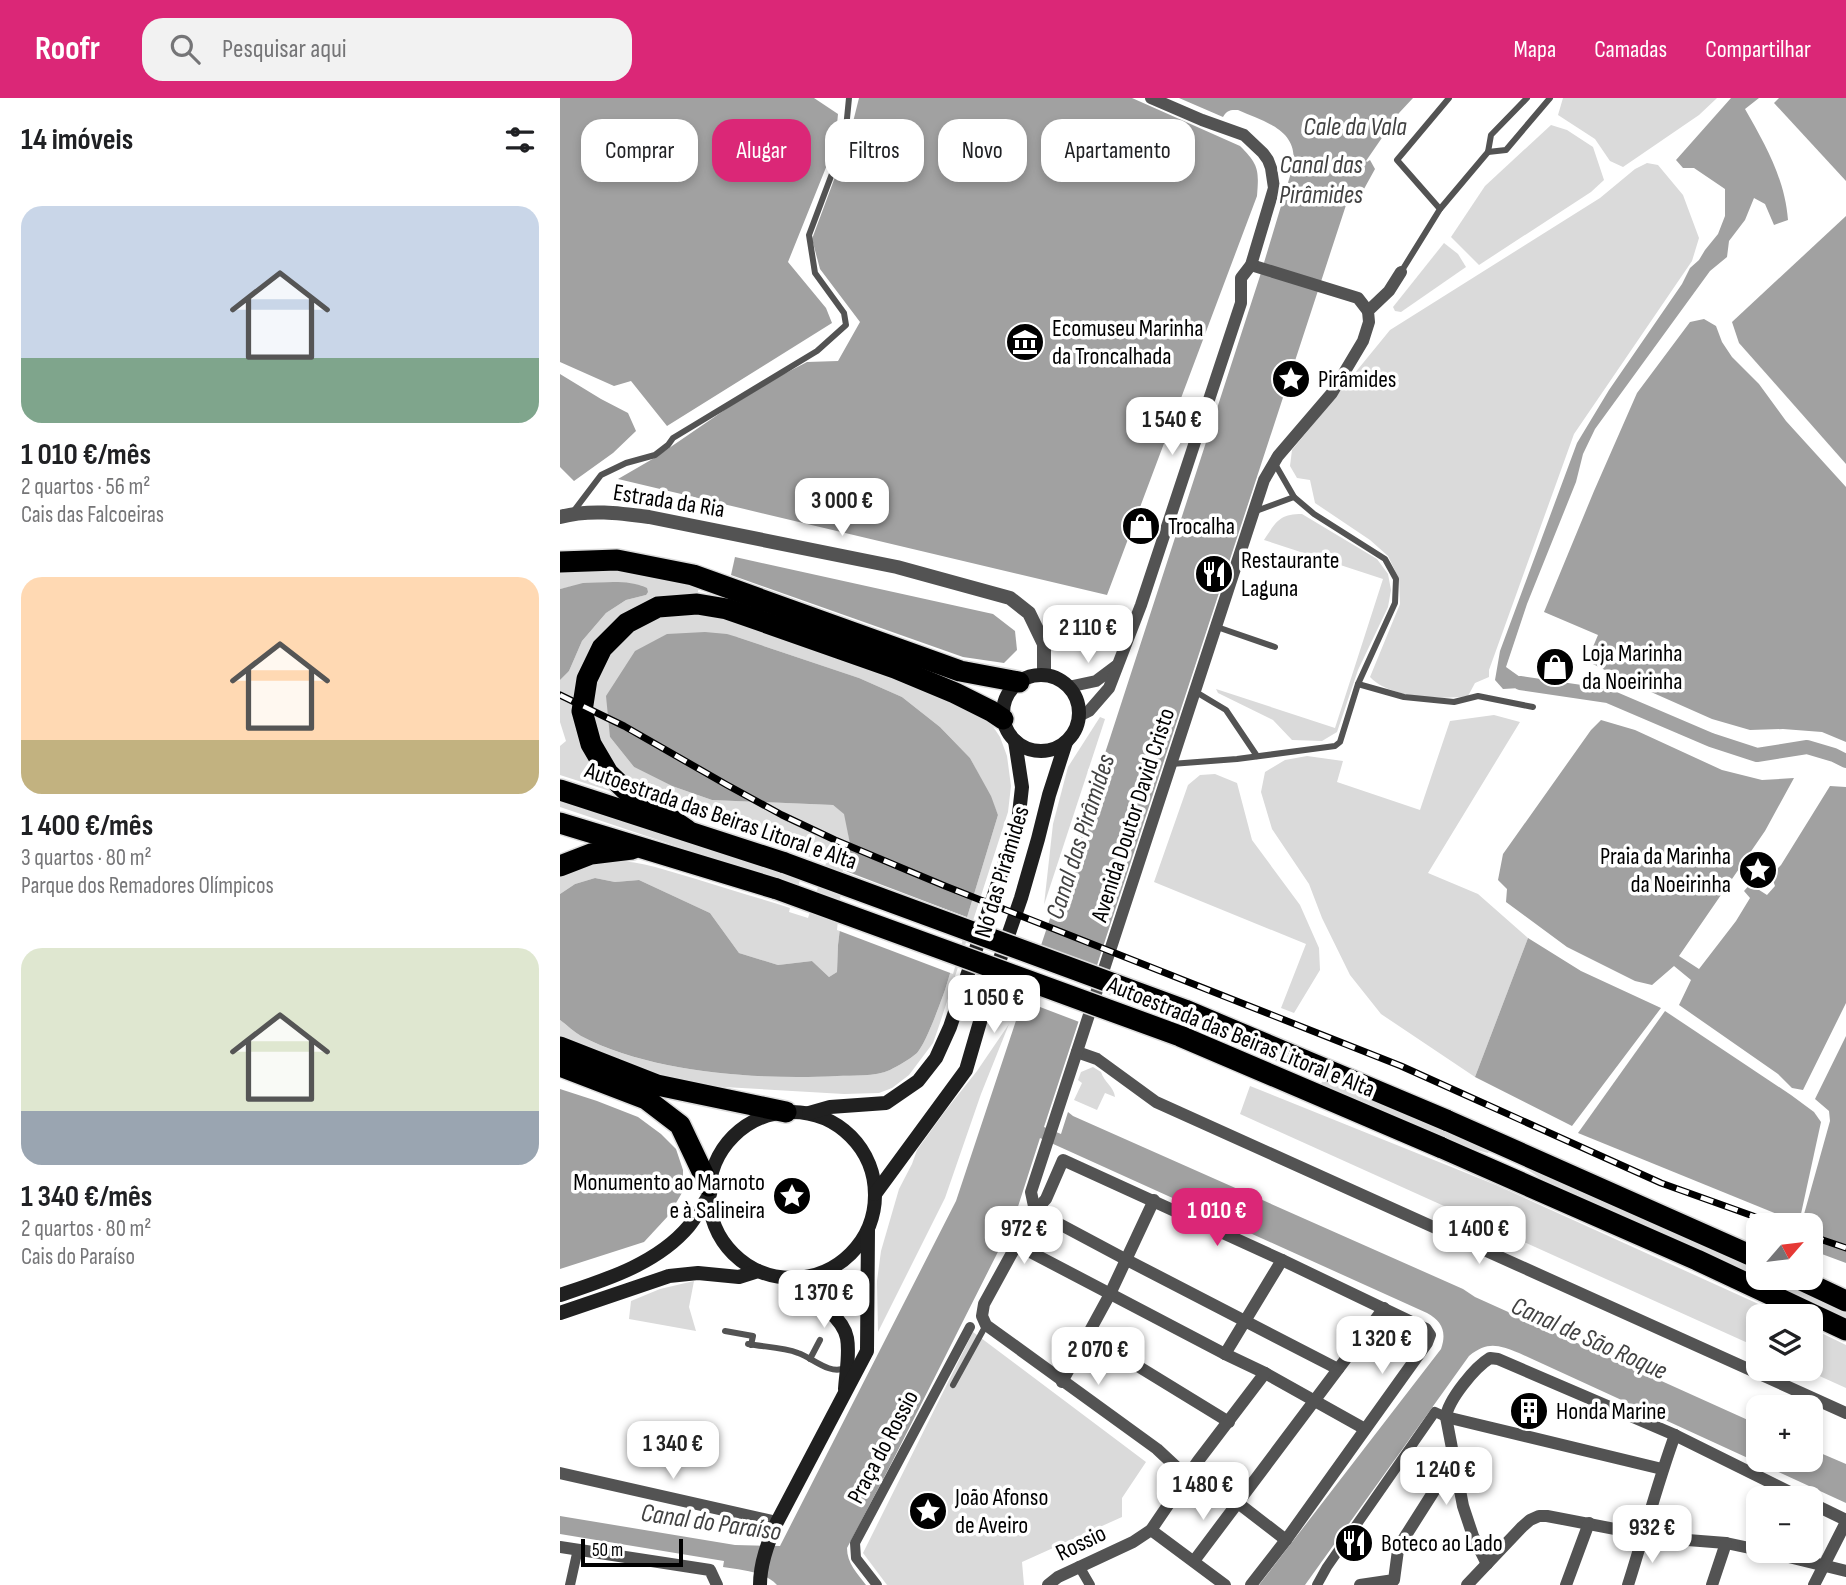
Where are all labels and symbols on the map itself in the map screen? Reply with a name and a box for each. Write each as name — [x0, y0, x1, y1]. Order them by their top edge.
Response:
water label: Cale da Vala — [1303, 112, 1407, 143]
water label: Canal das Pirâmides — [1279, 150, 1363, 211]
place label: Ecomuseu Marinha da Troncalhada — [1052, 314, 1203, 371]
museum icon: Ecomuseu Marinha da Troncalhada — [1004, 321, 1046, 363]
place icon: Pirâmides — [1270, 358, 1312, 400]
place label: Pirâmides — [1318, 365, 1396, 394]
pin: 1 540 € — [1107, 398, 1237, 457]
street label: Estrada da Ria — [611, 478, 727, 524]
pin: 3 000 € — [777, 478, 907, 538]
shop icon: Trocalha — [1120, 505, 1162, 547]
place label: Trocalha — [1168, 512, 1235, 541]
place label: Restaurante Laguna — [1241, 546, 1340, 603]
restaurant icon: Restaurante Laguna — [1193, 553, 1235, 595]
pin: 2 110 € — [1023, 606, 1153, 665]
place label: Loja Marinha da Noeirinha — [1582, 639, 1683, 696]
shop icon: Loja Marinha da Noeirinha — [1534, 646, 1576, 688]
street label: Avenida Doutor David Cristo — [1084, 704, 1181, 926]
water label: Canal das Pirâmides — [1040, 751, 1122, 923]
street label: Autoestrada das Beiras Litoral e Alta — [580, 755, 861, 876]
street label: Nó das Pirâmides — [968, 803, 1036, 941]
place label: Praia da Marinha da Noeirinha — [1600, 842, 1731, 899]
place icon: Praia da Marinha da Noeirinha — [1737, 849, 1779, 891]
street label: Autoestrada das Beiras Litoral e Alta — [1102, 970, 1379, 1104]
pin: 1 050 € — [929, 976, 1059, 1035]
place label: Monumento ao Marnoto e à Salineira — [573, 1168, 765, 1225]
place icon: Monumento ao Marnoto e à Salineira — [771, 1175, 813, 1217]
pin: 1 010 € — [1152, 1188, 1282, 1248]
pin: 972 € — [975, 1206, 1073, 1266]
pin: 1 400 € — [1414, 1206, 1544, 1266]
north arrow — [1746, 1213, 1824, 1290]
pin: 1 370 € — [759, 1270, 889, 1330]
water label: Canal de São Roque — [1506, 1291, 1672, 1387]
pin: 1 320 € — [1317, 1316, 1447, 1376]
pin: 2 070 € — [1033, 1328, 1163, 1387]
street label: Praça do Rossio — [841, 1385, 925, 1509]
building icon: Honda Marine — [1508, 1390, 1550, 1432]
place label: Honda Marine — [1556, 1397, 1666, 1426]
pin: 1 340 € — [608, 1422, 738, 1481]
pin: 1 240 € — [1381, 1448, 1511, 1507]
pin: 1 480 € — [1138, 1462, 1268, 1522]
place label: João Afonso de Aveiro — [954, 1483, 1048, 1540]
place icon: João Afonso de Aveiro — [907, 1490, 949, 1532]
water label: Canal do Paraíso — [639, 1498, 784, 1548]
pin: 932 € — [1603, 1506, 1701, 1565]
street label: Rossio — [1051, 1519, 1111, 1567]
restaurant icon: Boteco ao Lado — [1333, 1522, 1375, 1564]
place label: Boteco ao Lado — [1381, 1529, 1503, 1558]
scale bar — [581, 1536, 682, 1568]

